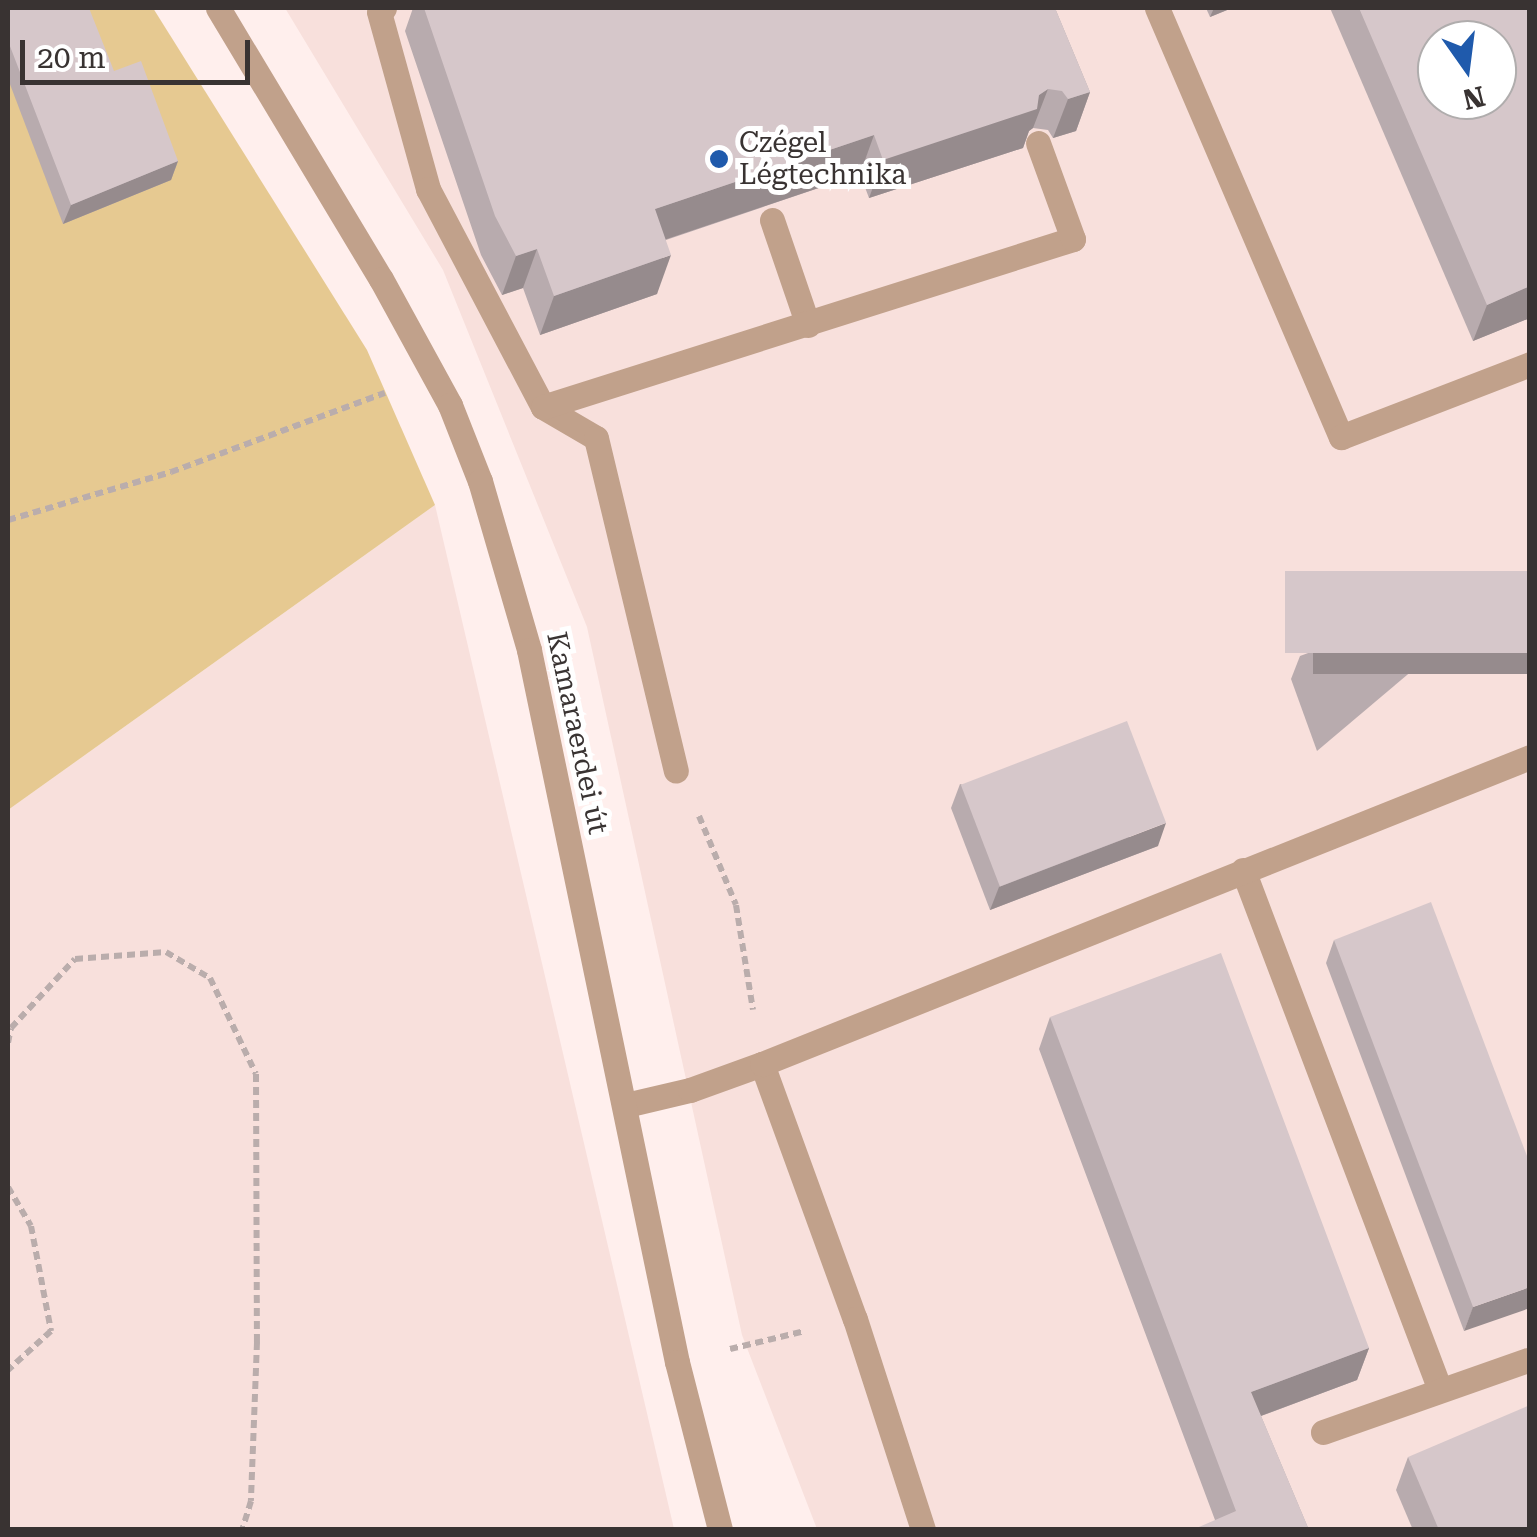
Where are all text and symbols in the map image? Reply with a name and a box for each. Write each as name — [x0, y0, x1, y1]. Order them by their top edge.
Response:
scale bar — [25, 20, 255, 82]
north arrow — [1417, 20, 1517, 120]
text: 20 m — [37, 40, 106, 75]
text: N — [1459, 79, 1488, 116]
place label: Czégel Légtechnika — [739, 126, 906, 192]
marker: Czégel Légtechnika — [708, 148, 730, 170]
street label: Kamaraerdei út — [539, 629, 615, 837]

